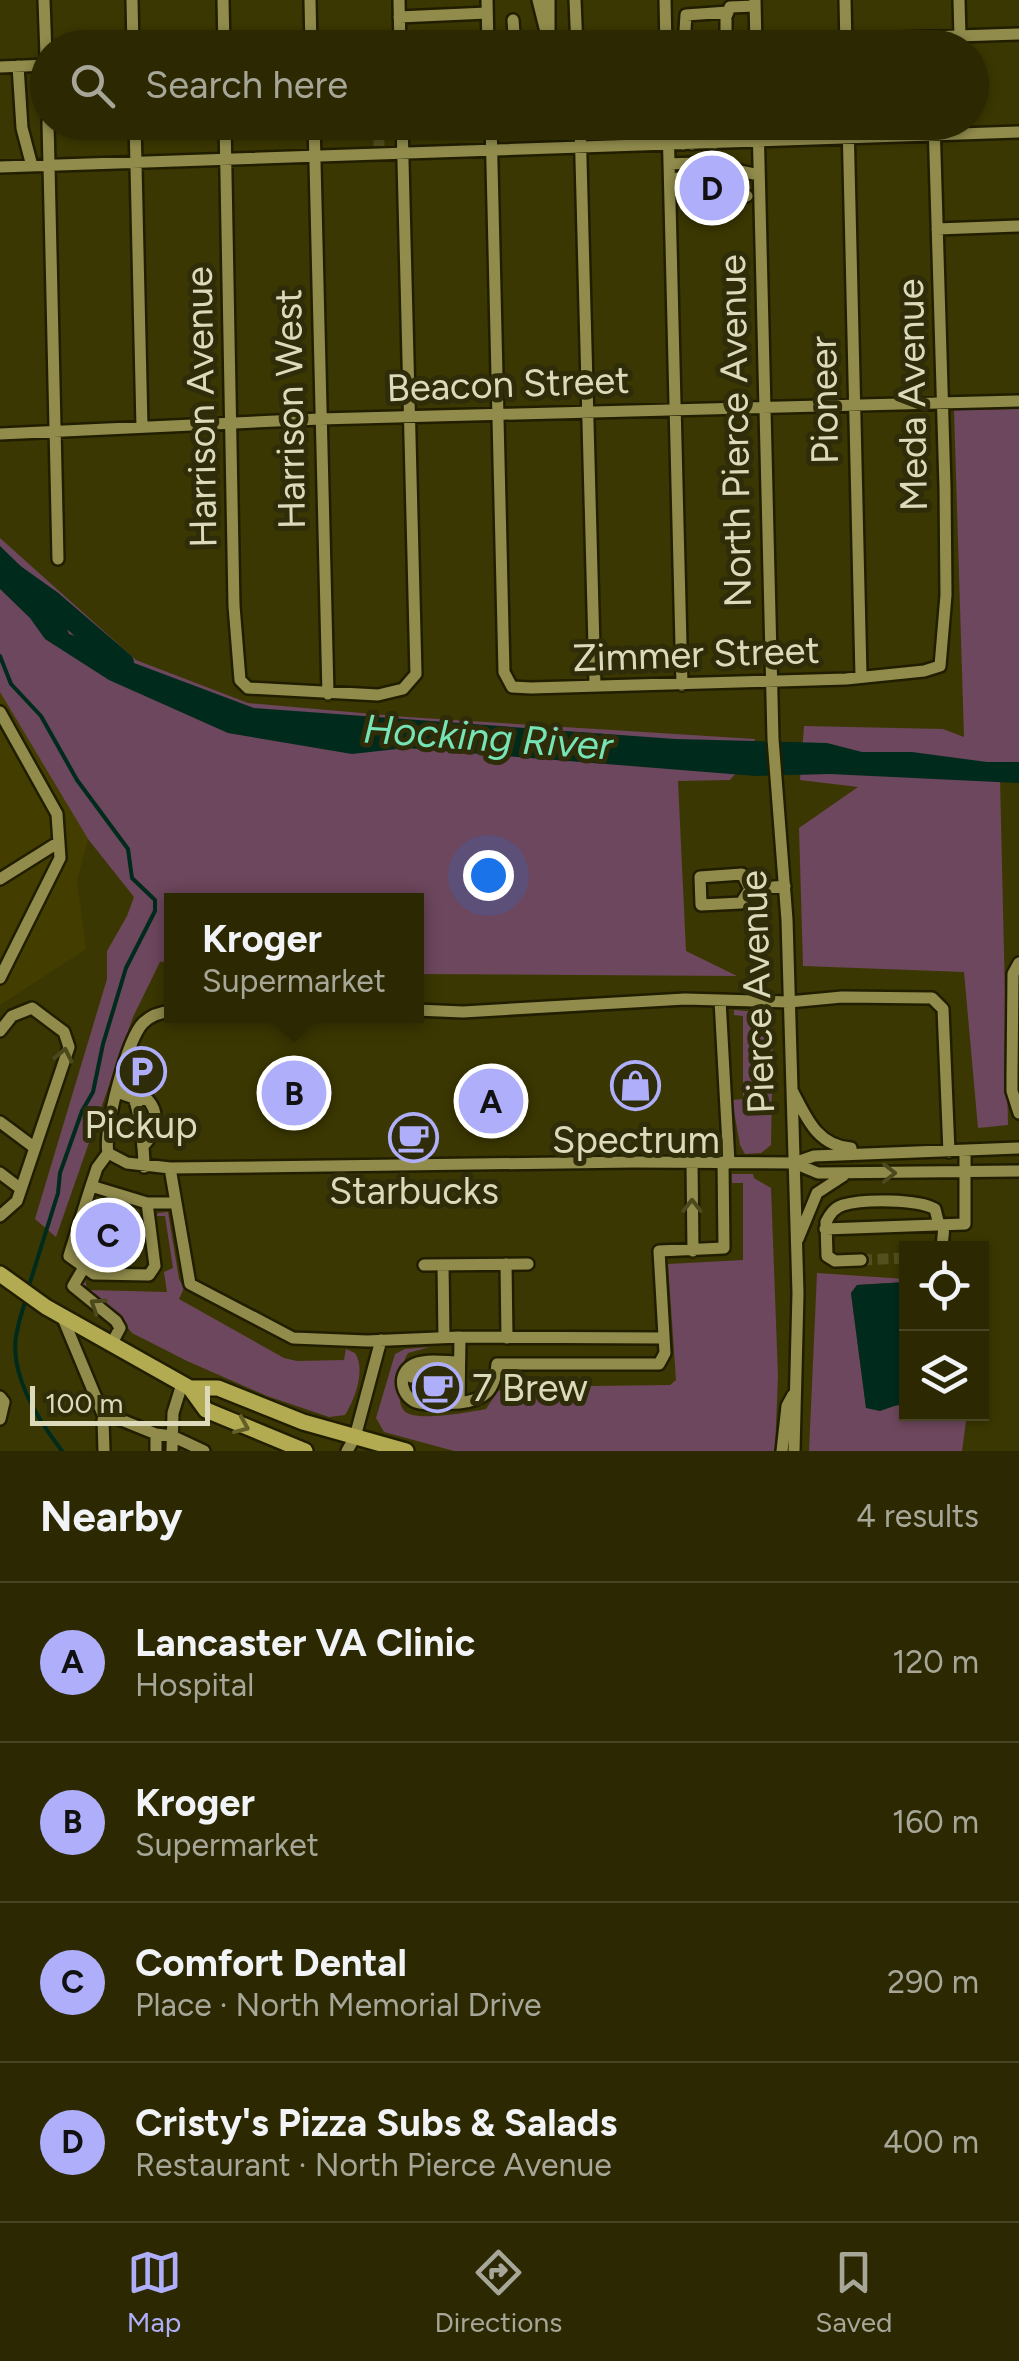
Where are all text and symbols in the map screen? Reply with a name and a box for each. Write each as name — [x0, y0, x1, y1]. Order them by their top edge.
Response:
search box — [30, 30, 989, 140]
icon: search — [65, 58, 120, 113]
text: Search here — [145, 62, 348, 108]
pin: D — [680, 150, 744, 226]
street label: North Pierce Avenue — [709, 254, 761, 608]
street label: Harrison Avenue — [176, 266, 226, 548]
street label: Meda Avenue — [887, 278, 937, 512]
street label: Harrison West — [265, 288, 315, 530]
street label: Pioneer — [800, 335, 848, 465]
street label: Beacon Street — [386, 357, 630, 411]
street label: Zimmer Street — [572, 627, 820, 681]
water label: Hocking River — [362, 704, 616, 770]
your location — [463, 850, 514, 901]
street label: Pierce Avenue — [730, 869, 784, 1115]
popup — [164, 893, 424, 1023]
text: Kroger — [202, 916, 322, 962]
text: Supermarket — [202, 962, 386, 1000]
parking icon: Pickup — [115, 1045, 167, 1097]
one-way arrow — [53, 1047, 74, 1064]
pin: B — [262, 1056, 326, 1130]
shop icon: Spectrum — [610, 1060, 662, 1112]
pin: A — [458, 1064, 524, 1138]
place label: Pickup — [84, 1102, 198, 1148]
cafe icon: Starbucks — [388, 1111, 440, 1163]
place label: Spectrum — [552, 1117, 720, 1163]
one-way arrow — [882, 1162, 897, 1184]
place label: Starbucks — [329, 1168, 499, 1214]
pin: C — [76, 1198, 140, 1272]
one-way arrow — [682, 1198, 703, 1214]
map controls — [899, 1241, 989, 1421]
button: locate — [899, 1241, 989, 1331]
one-way arrow — [90, 1299, 108, 1318]
button: layers — [899, 1331, 989, 1421]
cafe icon: 7 Brew — [411, 1362, 463, 1414]
place label: 7 Brew — [472, 1365, 588, 1411]
scale bar — [30, 1381, 210, 1426]
text: 100 m — [45, 1386, 123, 1420]
one-way arrow — [232, 1414, 250, 1434]
text: Nearby — [40, 1491, 182, 1542]
text: 4 results — [856, 1497, 979, 1535]
text: Lancaster VA Clinic — [135, 1620, 475, 1666]
text: A — [61, 1643, 84, 1681]
text: 120 m — [892, 1643, 979, 1681]
text: Hospital — [135, 1666, 254, 1704]
text: Kroger — [135, 1780, 255, 1826]
text: B — [63, 1803, 82, 1841]
text: 160 m — [892, 1803, 979, 1841]
text: Supermarket — [135, 1826, 319, 1864]
text: Comfort Dental — [135, 1940, 407, 1986]
text: C — [61, 1963, 84, 2001]
text: 290 m — [887, 1963, 979, 2001]
text: Place · North Memorial Drive — [135, 1986, 541, 2024]
text: Cristy's Pizza Subs & Salads — [135, 2100, 617, 2146]
text: D — [61, 2123, 84, 2161]
text: 400 m — [883, 2123, 979, 2161]
text: Restaurant · North Pierce Avenue — [135, 2146, 612, 2184]
tab: Map — [127, 2245, 182, 2339]
tab: Directions — [435, 2245, 562, 2339]
tab: Saved — [815, 2245, 892, 2339]

